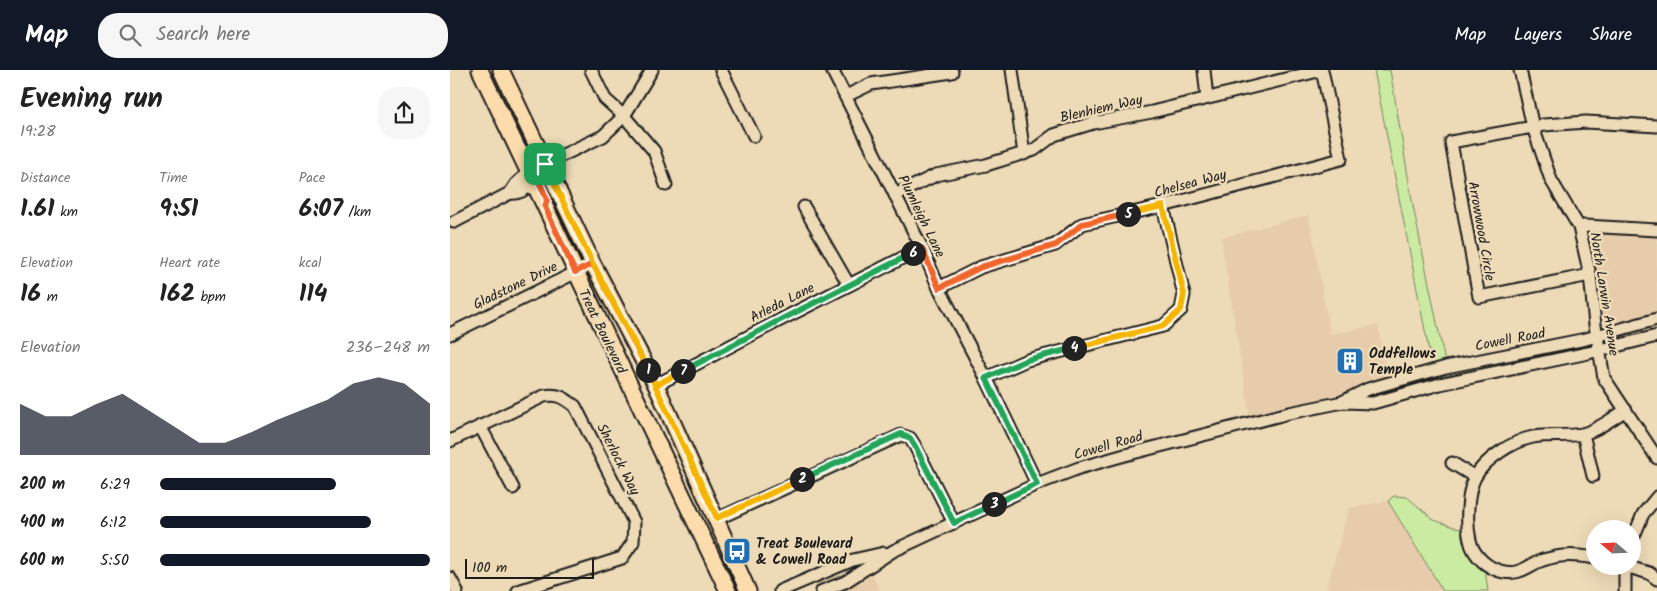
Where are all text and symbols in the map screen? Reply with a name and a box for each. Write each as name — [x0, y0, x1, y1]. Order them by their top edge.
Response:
search box — [98, 13, 448, 58]
text: Map — [25, 16, 68, 55]
text: Search here — [156, 20, 250, 50]
icon: search — [116, 21, 144, 49]
text: Map — [1455, 21, 1486, 50]
text: Layers — [1514, 21, 1562, 50]
text: Share — [1590, 21, 1632, 50]
text: Evening run — [20, 77, 163, 122]
button: share — [378, 87, 430, 139]
street label: Blenhiem Way — [1058, 89, 1145, 129]
text: 19:28 — [20, 119, 56, 144]
pin — [524, 143, 566, 185]
icon: arrive — [531, 150, 559, 178]
street label: Chelsea Way — [1152, 164, 1229, 204]
text: Distance — [20, 167, 70, 189]
text: Time — [159, 167, 188, 189]
text: Pace — [299, 167, 325, 189]
street label: Plumleigh Lane — [892, 171, 951, 262]
street label: Arrowwood Circle — [1461, 180, 1501, 283]
text: 1.61 — [20, 189, 55, 229]
text: 9:51 — [159, 189, 198, 229]
text: 6:07 — [299, 189, 343, 229]
text: km — [55, 201, 78, 223]
text: /km — [343, 201, 371, 223]
pin: 5 — [1116, 202, 1140, 226]
text: 5 — [1125, 203, 1132, 225]
street label: North Larwin Avenue — [1583, 231, 1625, 358]
pin: 6 — [900, 240, 926, 266]
text: 6 — [910, 242, 917, 264]
text: Elevation — [20, 252, 73, 274]
text: Heart rate — [159, 252, 220, 274]
text: kcal — [299, 252, 321, 274]
street label: Gladstone Drive — [469, 256, 562, 316]
text: 16 — [20, 274, 41, 314]
text: 162 — [159, 274, 195, 314]
text: 114 — [299, 274, 327, 314]
street label: Arleda Lane — [746, 277, 819, 329]
street label: Treat Boulevard — [572, 285, 633, 378]
text: m — [41, 286, 58, 308]
text: bpm — [195, 286, 226, 308]
street label: Cowell Road — [1473, 322, 1548, 358]
text: Elevation — [20, 335, 81, 360]
text: 236–248 m — [346, 335, 430, 360]
pin: 4 — [1062, 336, 1086, 360]
text: 4 — [1071, 337, 1078, 359]
place label: Oddfellows Temple — [1369, 343, 1436, 381]
building icon: Oddfellows Temple — [1335, 346, 1365, 376]
pin: 1 — [636, 358, 660, 382]
pin: 7 — [670, 358, 696, 384]
text: 1 — [646, 359, 651, 381]
text: 7 — [680, 360, 687, 382]
street label: Sherlock Way — [591, 420, 646, 500]
street label: Cowell Road — [1071, 425, 1146, 466]
pin: 2 — [790, 466, 814, 492]
text: 2 — [798, 468, 807, 490]
text: 200 m — [20, 472, 65, 497]
text: 6:29 — [100, 472, 130, 497]
pin: 3 — [982, 492, 1006, 516]
text: 3 — [991, 493, 998, 515]
text: 400 m — [20, 510, 64, 535]
text: 6:12 — [100, 510, 127, 535]
north arrow — [1586, 520, 1641, 575]
map controls — [1586, 520, 1641, 575]
place label: Treat Boulevard & Cowell Road — [756, 533, 853, 571]
bus stop icon: Treat Boulevard & Cowell Road — [722, 536, 752, 566]
text: 600 m — [20, 548, 64, 573]
text: 5:50 — [100, 548, 129, 573]
scale bar — [465, 556, 594, 579]
text: 100 m — [472, 557, 507, 579]

